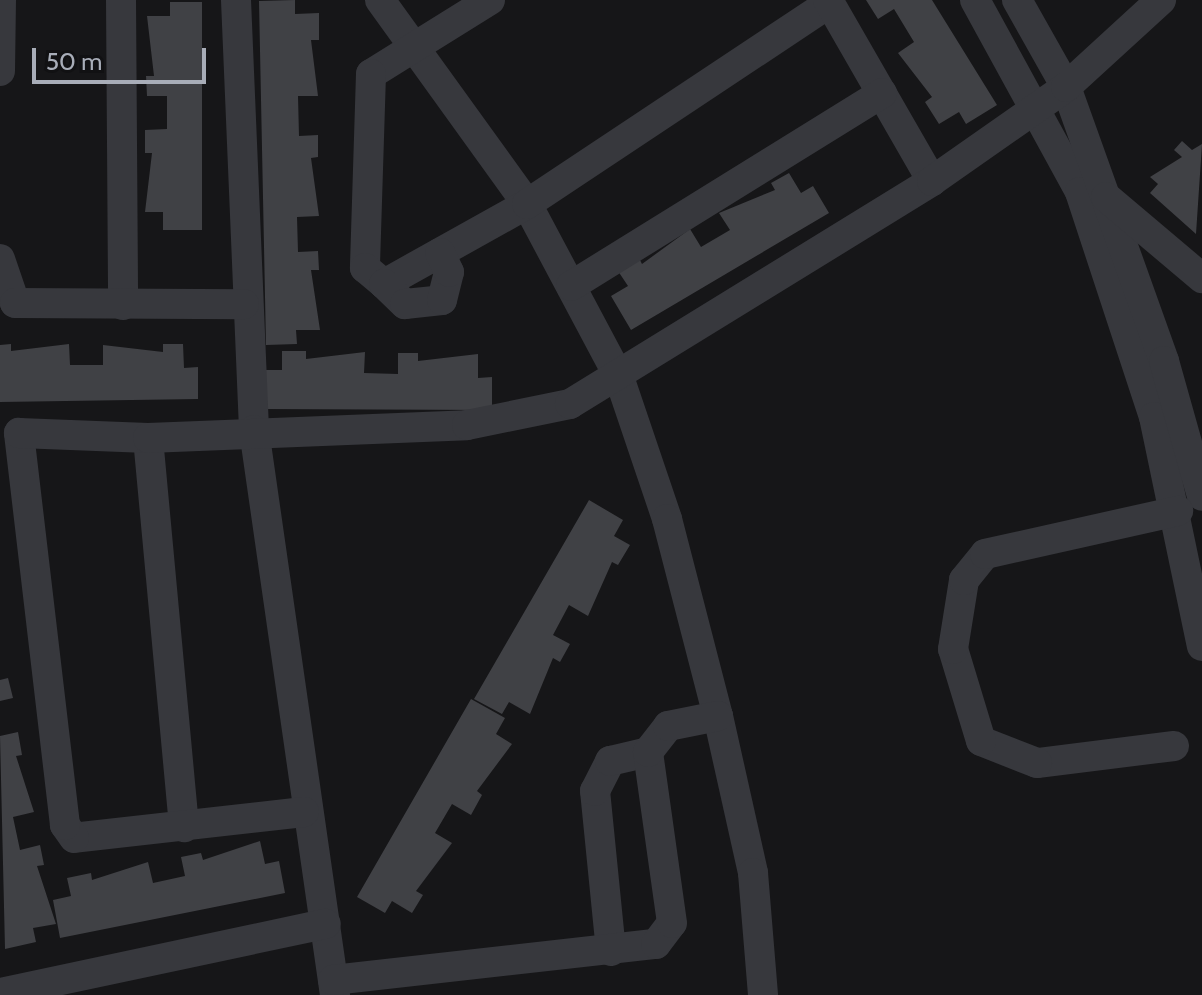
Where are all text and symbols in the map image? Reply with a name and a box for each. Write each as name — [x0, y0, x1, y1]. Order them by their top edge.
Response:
scale bar — [36, 32, 210, 82]
text: 50 m — [46, 47, 102, 76]

